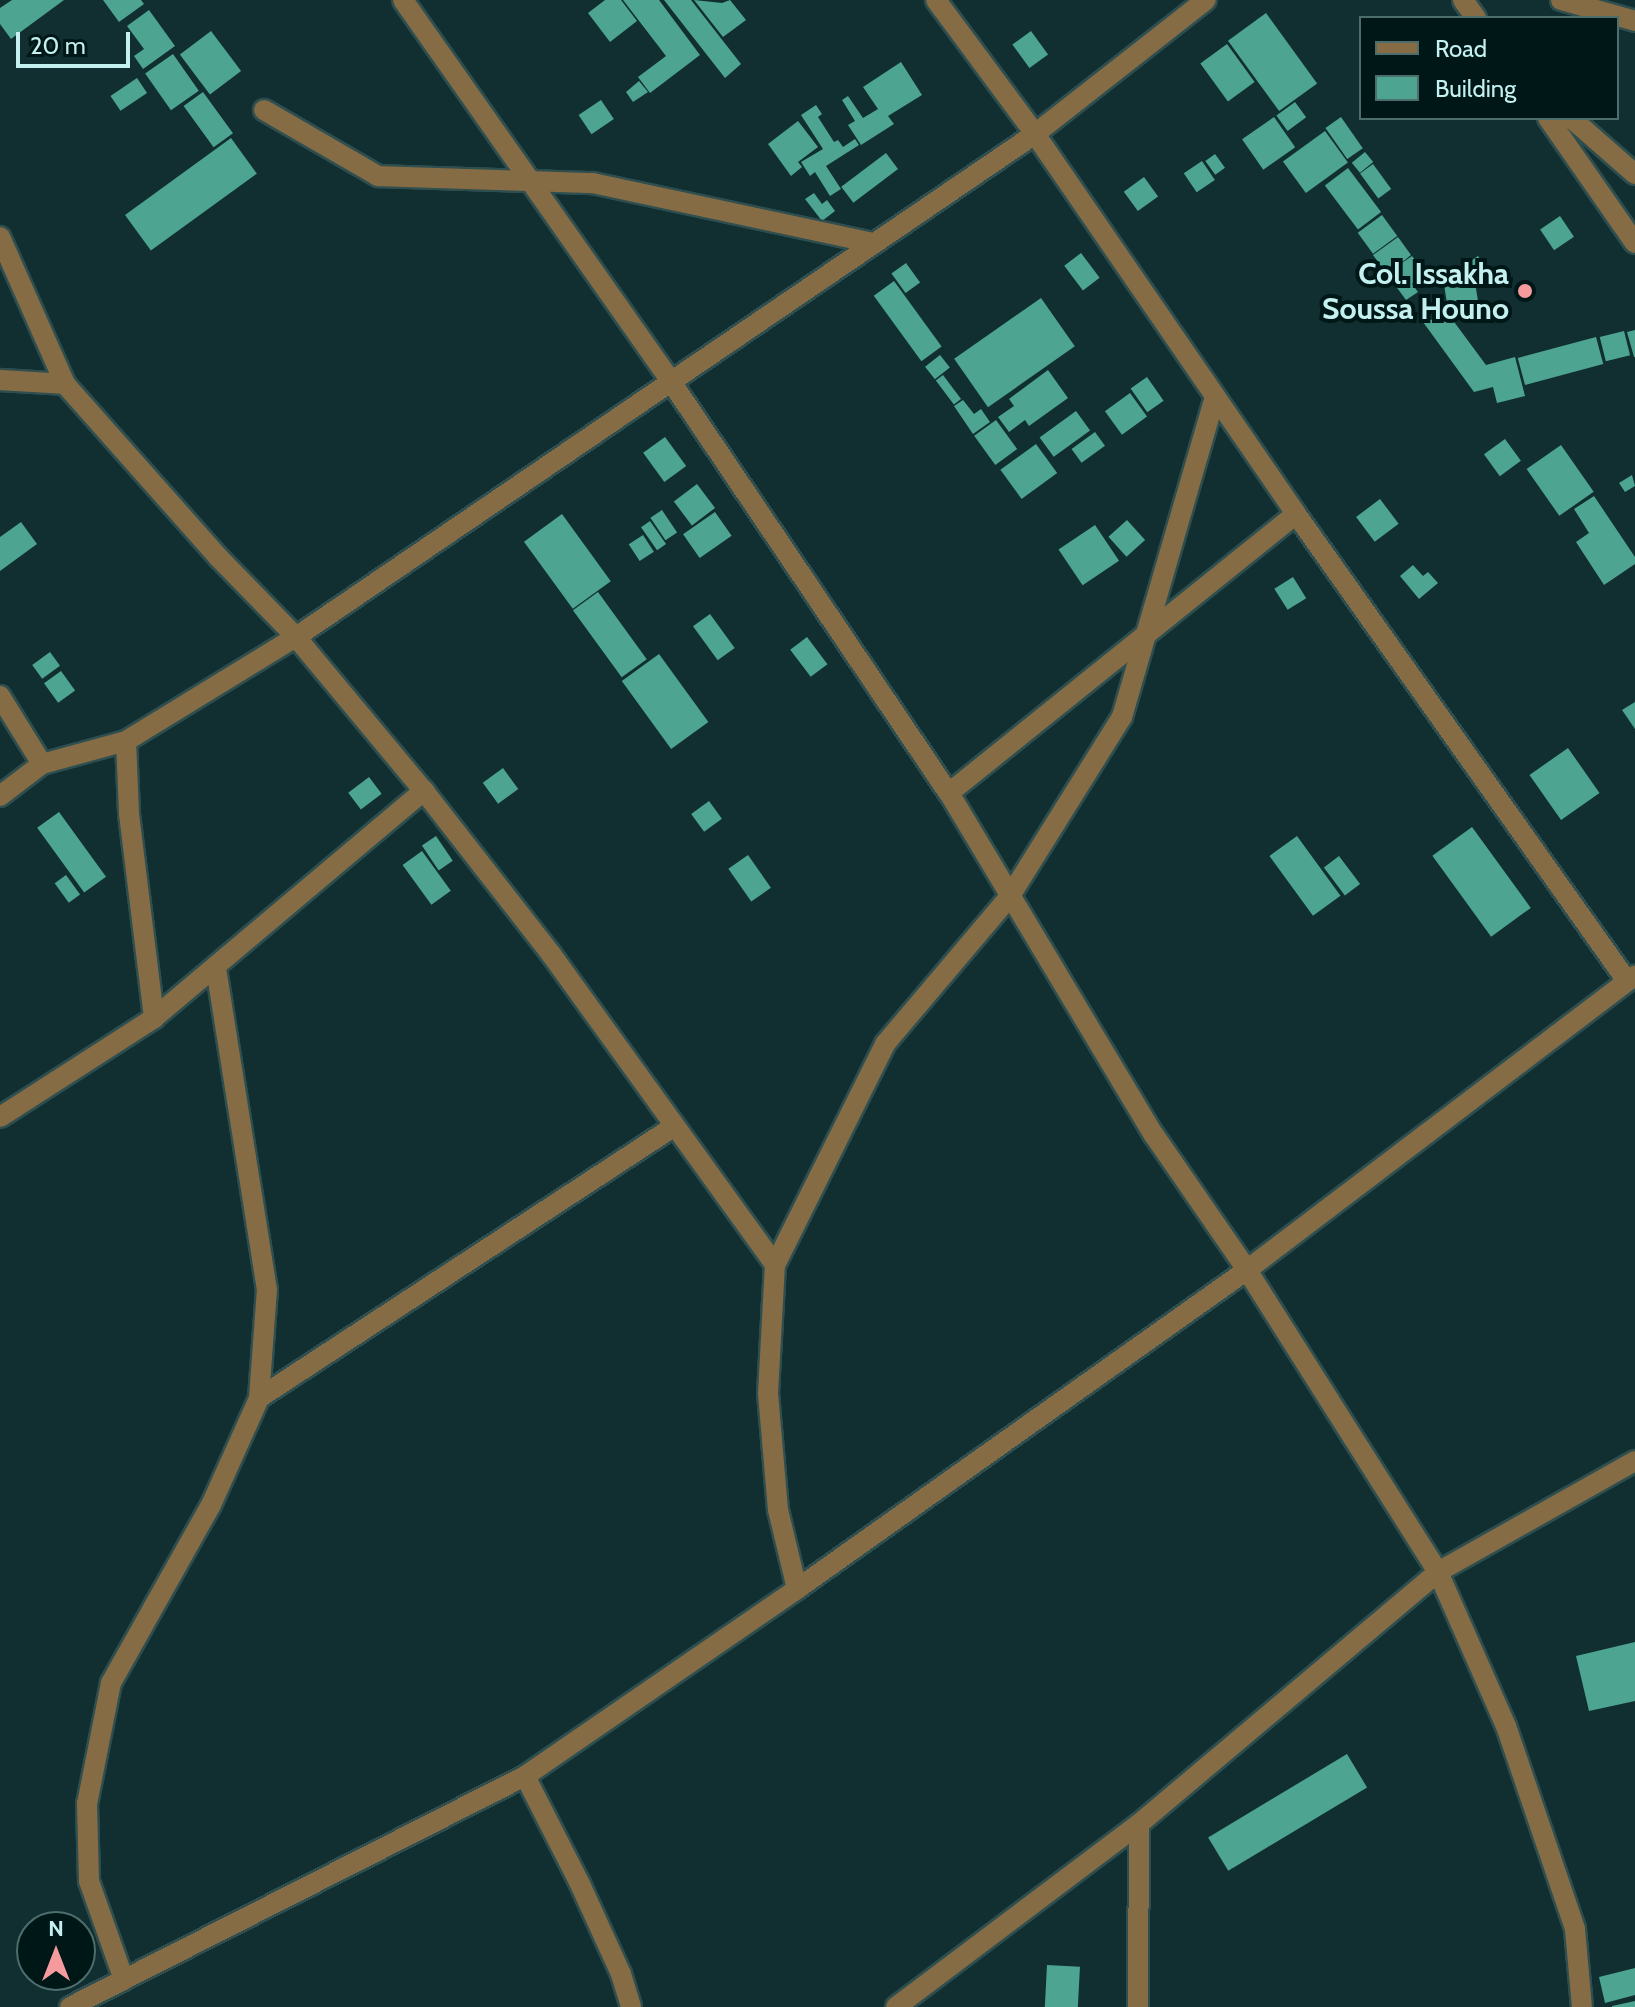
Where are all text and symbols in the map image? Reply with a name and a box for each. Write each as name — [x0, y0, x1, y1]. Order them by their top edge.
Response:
scale bar — [20, 16, 134, 66]
legend — [1359, 16, 1619, 120]
text: 20 m — [30, 31, 86, 60]
text: Road — [1435, 34, 1487, 63]
text: Building — [1435, 74, 1516, 103]
place label: Col. Issakha Soussa Houno — [1322, 256, 1509, 326]
marker: Col. Issakha Soussa Houno — [1516, 282, 1534, 300]
north arrow — [16, 1911, 96, 1991]
text: N — [48, 1915, 64, 1942]

